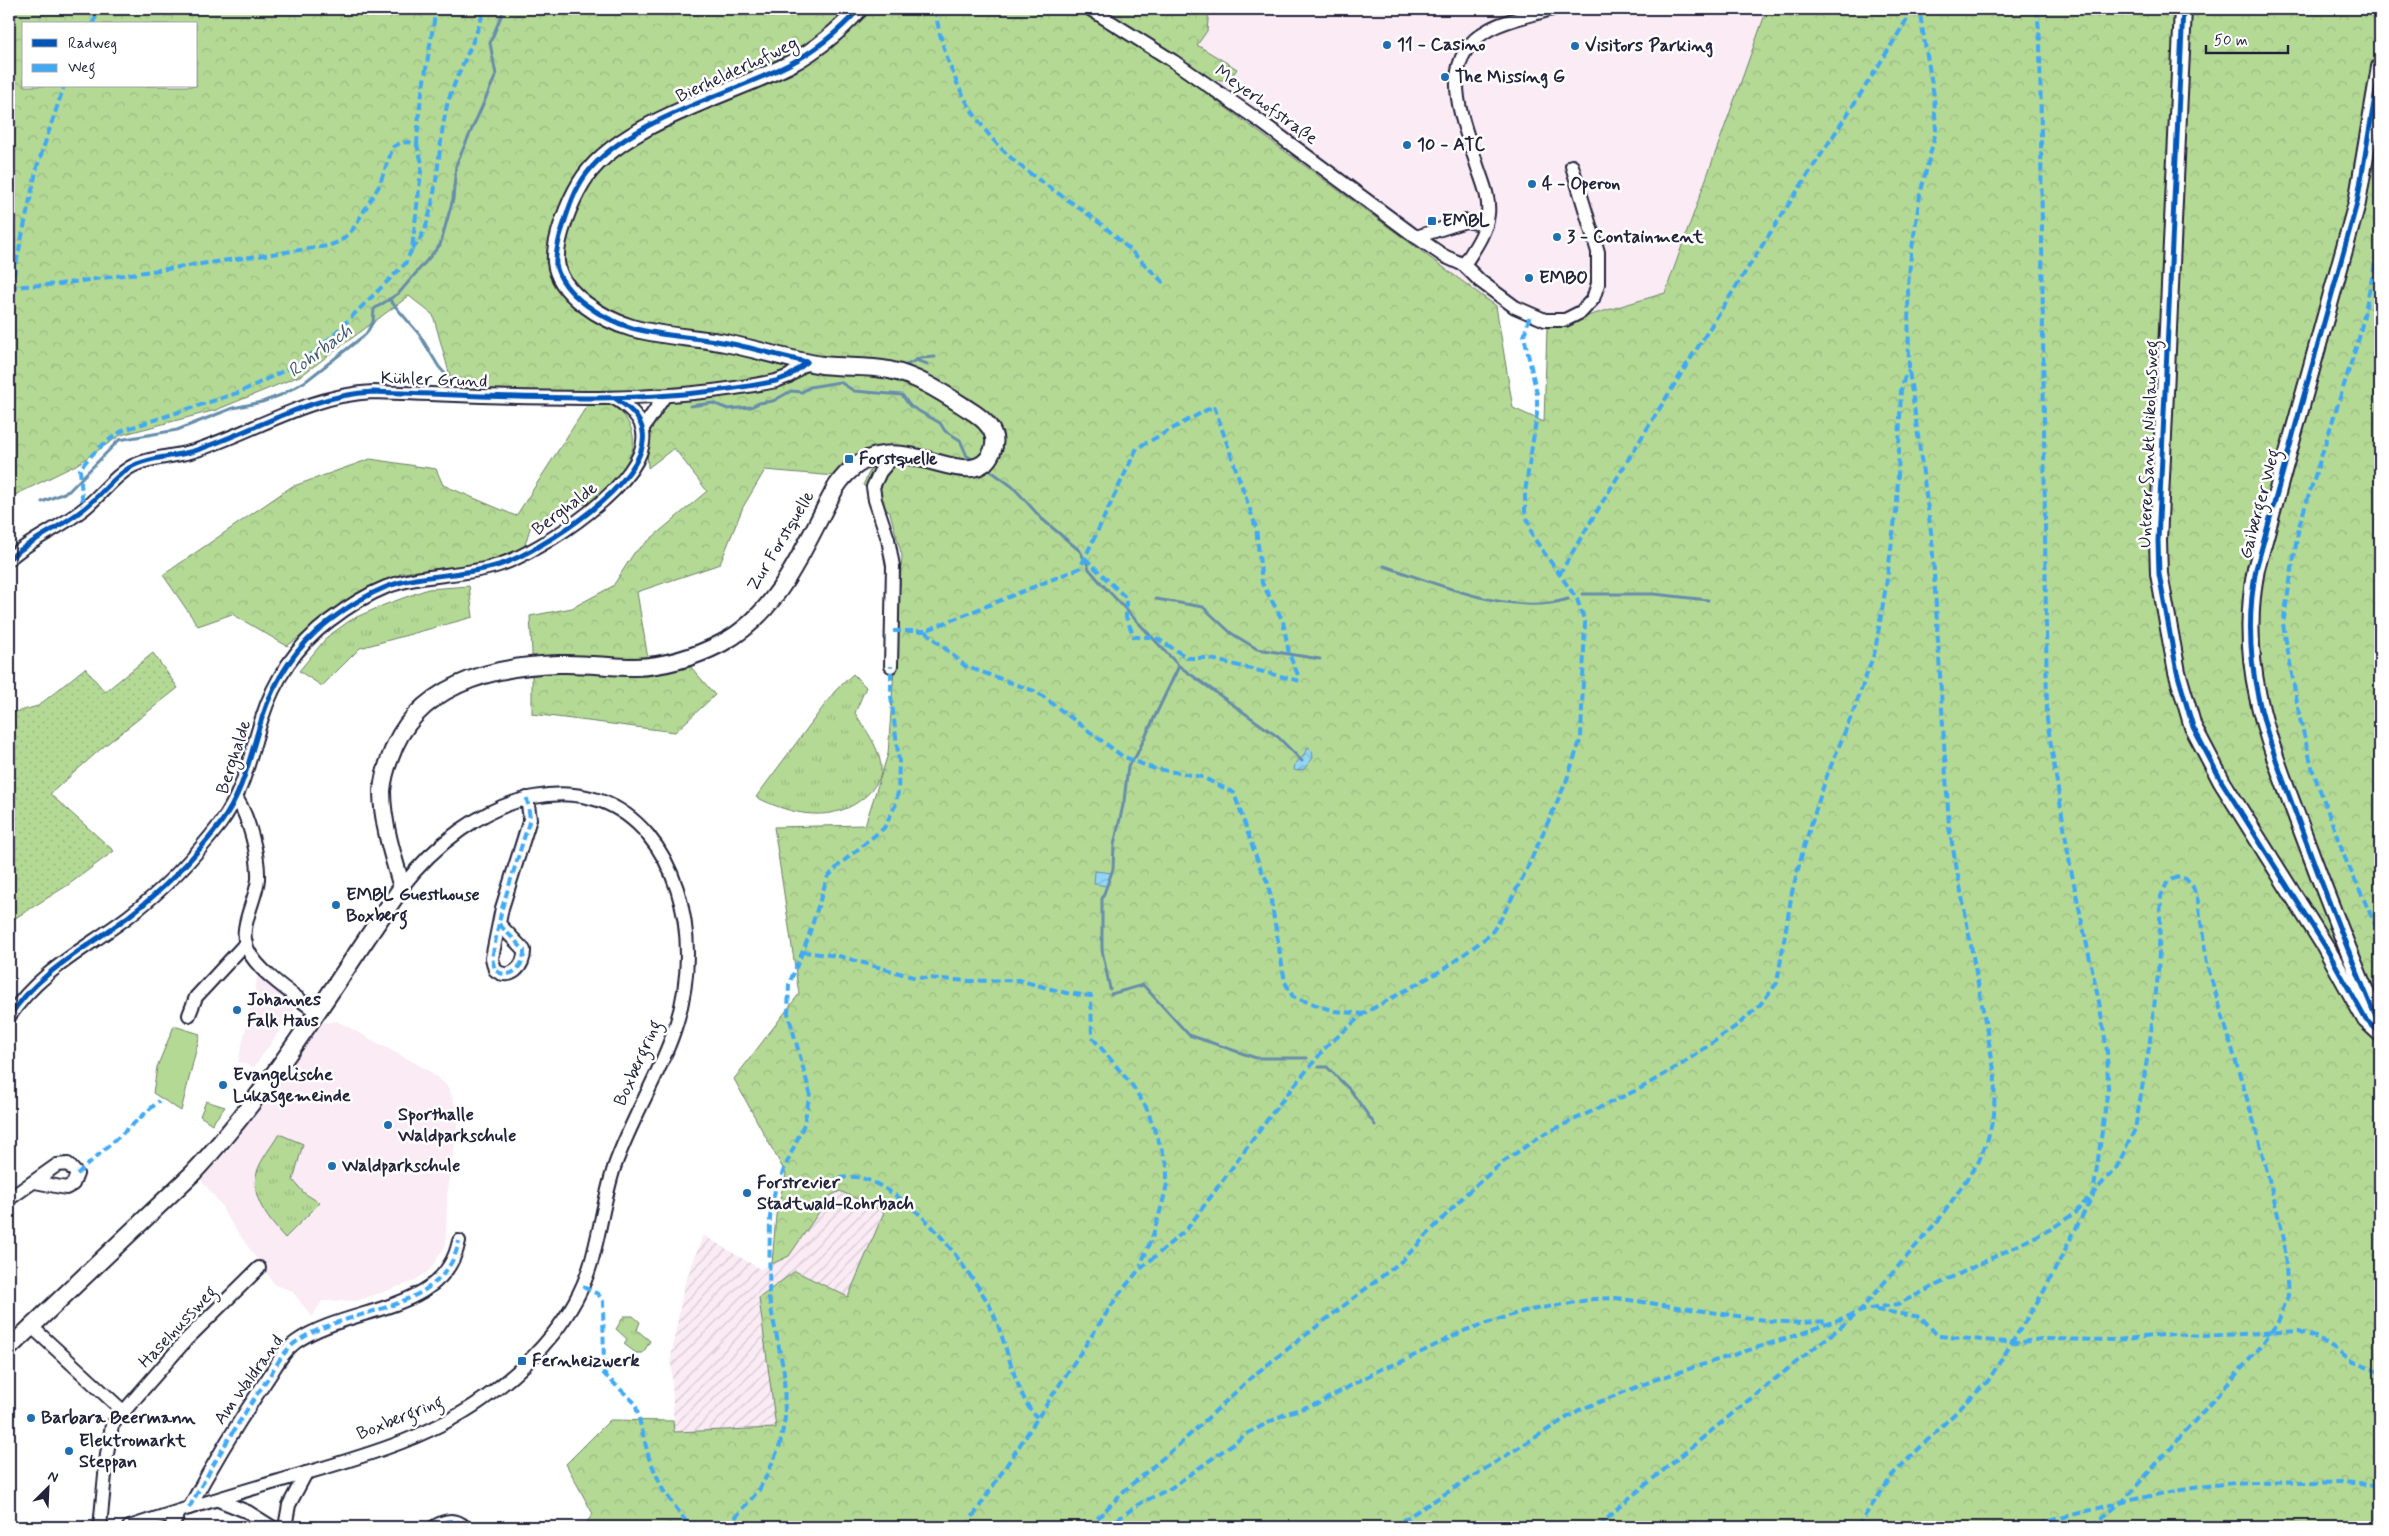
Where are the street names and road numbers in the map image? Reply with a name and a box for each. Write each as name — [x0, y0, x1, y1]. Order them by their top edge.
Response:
street label: Bierhelderhofweg — [672, 31, 802, 110]
street label: Meyerhofstraße — [1210, 59, 1322, 151]
street label: Unterer Sankt Nikolausweg — [2133, 339, 2167, 549]
street label: Kühler Grund — [380, 366, 488, 394]
street label: Gaiberger Weg — [2234, 446, 2288, 562]
street label: Berghalde — [527, 476, 603, 542]
street label: Zur Forstquelle — [742, 486, 820, 596]
street label: Berghalde — [211, 717, 258, 797]
street label: Boxbergring — [608, 1016, 669, 1111]
street label: Haselnussweg — [133, 1280, 224, 1375]
street label: Am Waldrand — [208, 1330, 290, 1430]
street label: Boxbergring — [353, 1390, 448, 1448]

